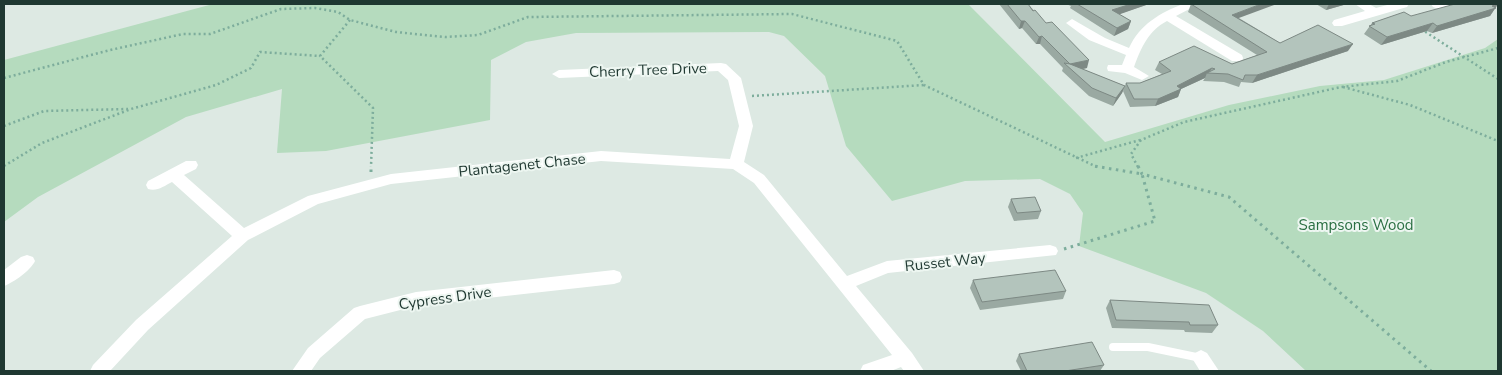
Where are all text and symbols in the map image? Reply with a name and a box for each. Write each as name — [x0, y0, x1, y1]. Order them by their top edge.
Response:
street label: Cherry Tree Drive — [589, 58, 707, 82]
street label: Plantagenet Chase — [457, 148, 587, 182]
park label: Sampsons Wood — [1299, 215, 1413, 235]
street label: Russet Way — [904, 248, 987, 276]
street label: Cypress Drive — [397, 282, 493, 314]

